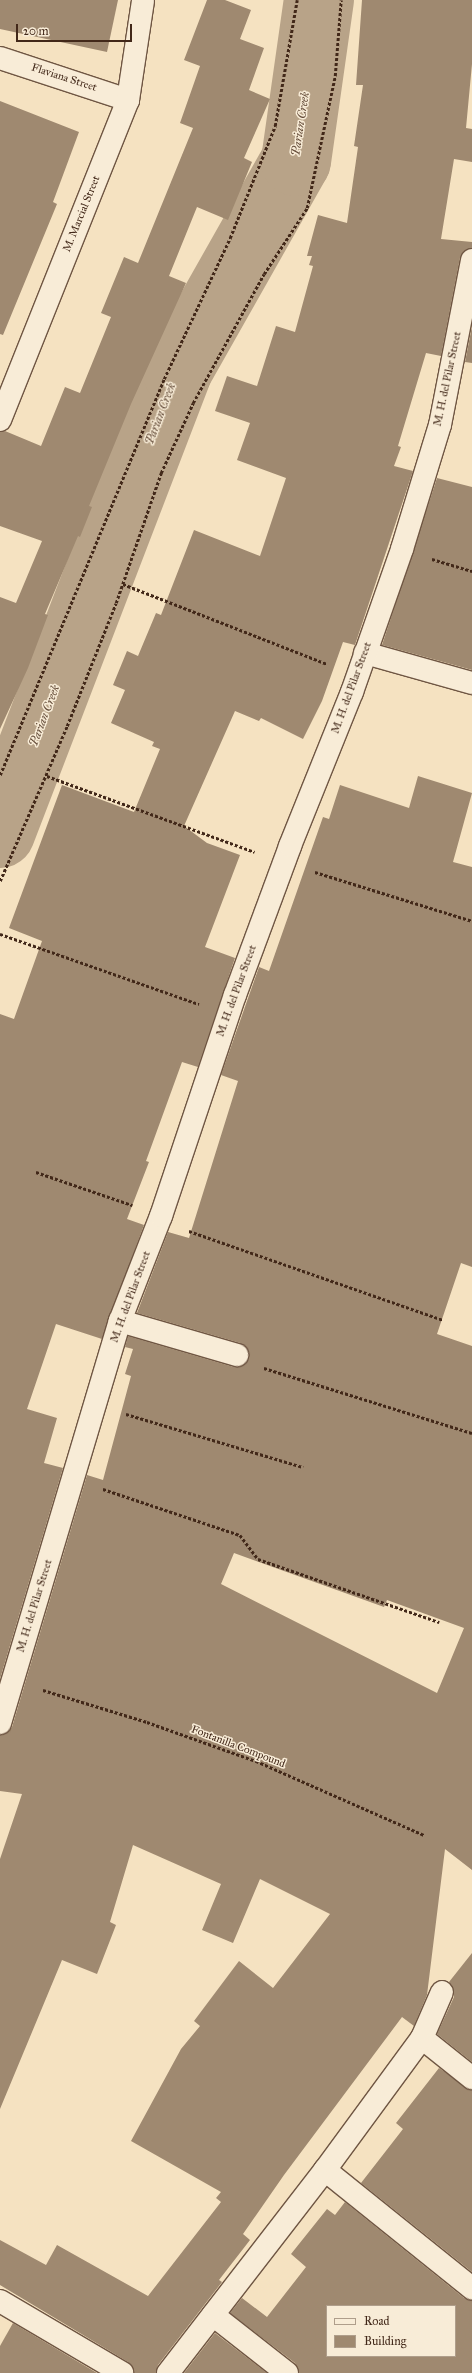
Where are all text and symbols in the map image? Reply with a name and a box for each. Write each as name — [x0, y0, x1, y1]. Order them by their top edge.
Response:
scale bar — [18, 16, 134, 42]
text: 20 m — [23, 24, 49, 38]
street label: Flaviana Street — [30, 61, 98, 95]
water label: Parian Creek — [289, 91, 313, 157]
street label: M. Marcial Street — [61, 174, 103, 254]
street label: M. H. del Pilar Street — [432, 330, 464, 428]
water label: Parian Creek — [143, 381, 179, 447]
street label: M. H. del Pilar Street — [329, 640, 375, 736]
water label: Parian Creek — [27, 683, 63, 749]
street label: M. H. del Pilar Street — [214, 943, 260, 1039]
street label: M. H. del Pilar Street — [108, 1249, 154, 1345]
street label: M. H. del Pilar Street — [15, 1558, 55, 1654]
street label: Fontanilla Compound — [189, 1723, 287, 1771]
legend — [326, 2305, 456, 2357]
text: Road — [364, 2314, 390, 2328]
text: Building — [364, 2334, 406, 2348]

